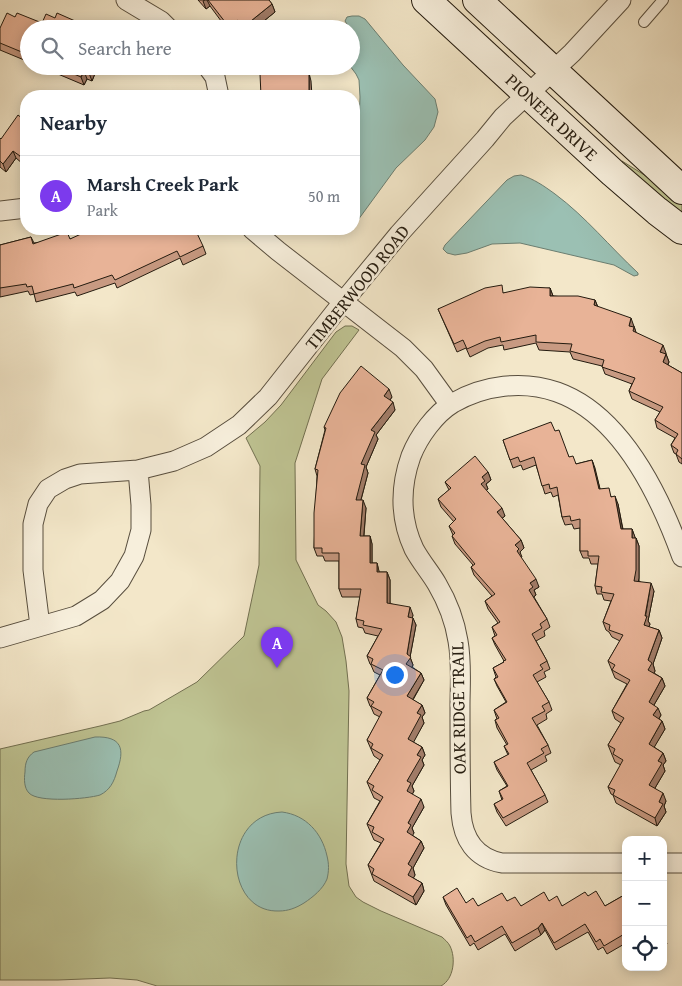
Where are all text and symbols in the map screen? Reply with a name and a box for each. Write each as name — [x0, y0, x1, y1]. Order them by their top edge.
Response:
search box — [20, 20, 360, 75]
icon: search — [38, 34, 66, 62]
text: Search here — [78, 34, 172, 62]
street label: PIONEER DRIVE — [500, 67, 604, 167]
text: Nearby — [40, 107, 107, 138]
text: Marsh Creek Park — [87, 170, 239, 198]
text: A — [51, 184, 61, 208]
text: 50 m — [308, 184, 340, 208]
text: Park — [87, 198, 118, 222]
street label: TIMBERWOOD ROAD — [298, 219, 416, 355]
pin: A — [261, 627, 293, 668]
street label: OAK RIDGE TRAIL — [443, 641, 473, 774]
your location — [382, 662, 408, 688]
map controls — [622, 836, 667, 971]
button: + — [622, 836, 667, 881]
button: − — [622, 881, 667, 926]
button: locate — [622, 926, 667, 971]

